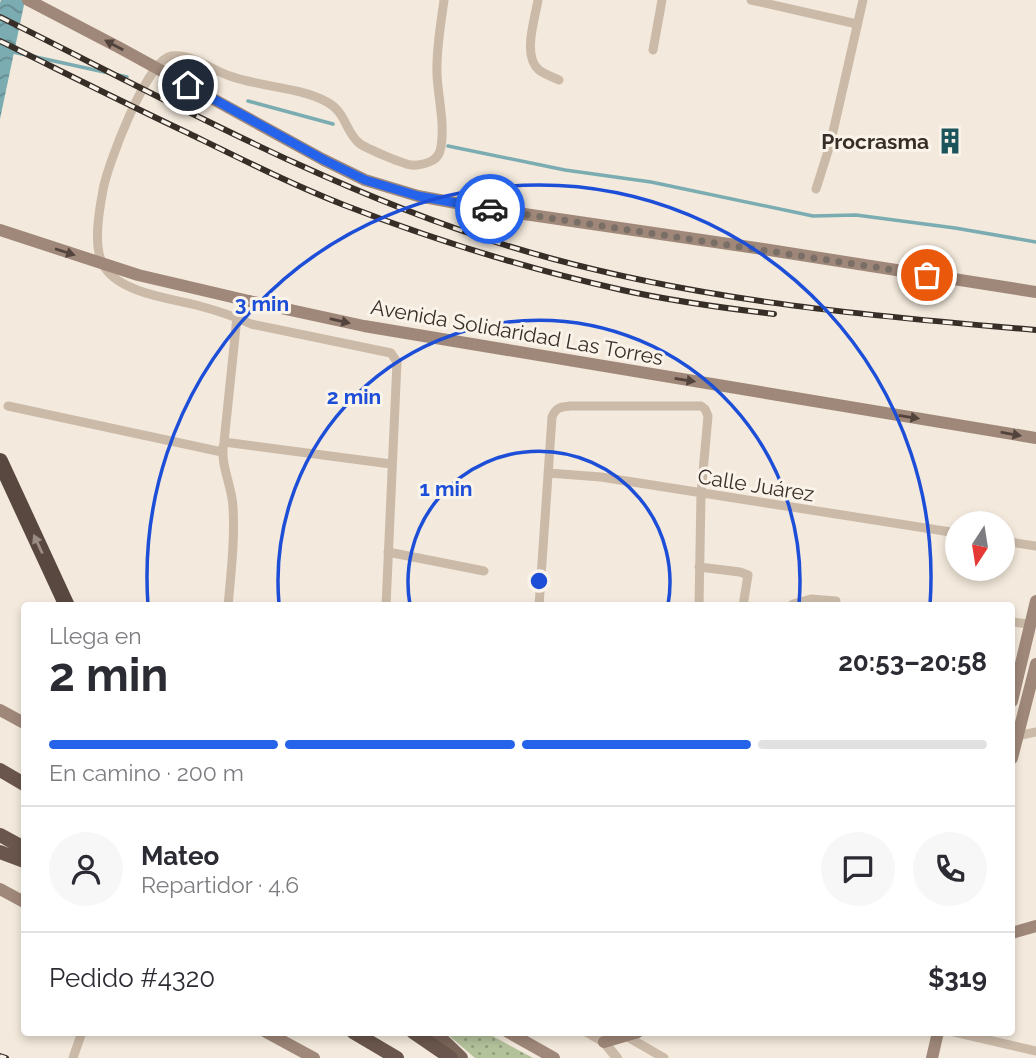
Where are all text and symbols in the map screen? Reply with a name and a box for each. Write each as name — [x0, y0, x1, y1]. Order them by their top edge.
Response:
one-way arrow — [104, 39, 124, 50]
pin — [158, 55, 218, 115]
icon: home — [169, 66, 207, 104]
building icon: Procrasma — [935, 126, 965, 156]
place label: Procrasma — [821, 129, 929, 154]
courier — [455, 174, 525, 244]
icon: car — [471, 190, 509, 228]
pin — [897, 245, 957, 305]
one-way arrow — [54, 247, 75, 258]
icon: bag — [908, 256, 946, 294]
text: 3 min — [235, 291, 289, 316]
street label: Avenida Solidaridad Las Torres — [369, 294, 665, 370]
one-way arrow — [329, 316, 351, 327]
one-way arrow — [674, 375, 696, 386]
text: 2 min — [327, 384, 381, 409]
one-way arrow — [898, 412, 920, 423]
one-way arrow — [1000, 429, 1022, 440]
street label: Calle Juárez — [696, 463, 816, 507]
text: 1 min — [419, 476, 473, 501]
north arrow — [945, 511, 1015, 581]
map controls — [945, 511, 1015, 581]
one-way arrow — [32, 533, 43, 554]
centre of rings — [527, 569, 551, 593]
text: Llega en — [49, 622, 142, 649]
text: 20:53–20:58 — [838, 647, 987, 677]
text: 2 min — [49, 648, 168, 702]
text: En camino · 200 m — [49, 759, 244, 786]
button: person — [49, 832, 123, 906]
button: chat — [821, 832, 895, 906]
button: phone — [913, 832, 987, 906]
text: Mateo — [141, 841, 219, 871]
text: Repartidor · 4.6 — [141, 871, 299, 898]
text: Pedido #4320 — [49, 963, 215, 993]
text: $319 — [928, 963, 987, 993]

